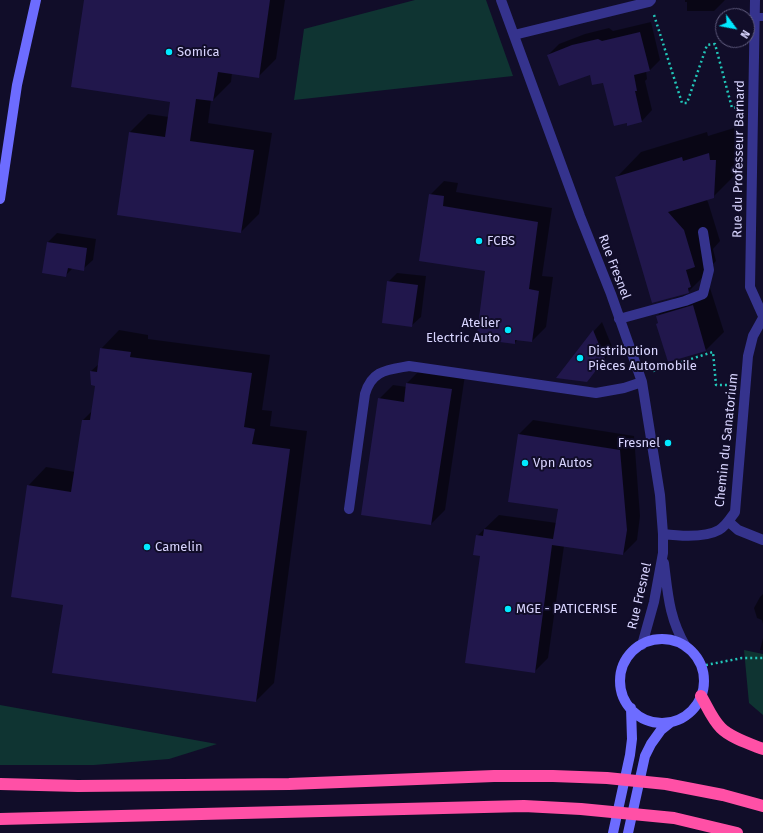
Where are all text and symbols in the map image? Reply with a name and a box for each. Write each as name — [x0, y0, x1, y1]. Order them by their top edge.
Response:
north arrow — [715, 8, 755, 48]
text: N — [737, 28, 752, 41]
place label: Somica — [177, 44, 220, 60]
marker: Somica — [164, 47, 174, 57]
street label: Rue du Professeur Barnard — [730, 80, 748, 238]
street label: Rue Fresnel — [595, 232, 633, 302]
place label: FCBS — [487, 233, 515, 249]
marker: FCBS — [474, 236, 484, 246]
place label: Atelier Electric Auto — [426, 315, 500, 346]
marker: Atelier Electric Auto — [503, 325, 513, 335]
place label: Distribution Pièces Automobile — [588, 343, 697, 374]
marker: Distribution Pièces Automobile — [575, 353, 585, 363]
street label: Chemin du Sanatorium — [712, 372, 742, 508]
place label: Fresnel — [618, 435, 660, 451]
marker: Fresnel — [663, 438, 673, 448]
place label: Vpn Autos — [533, 455, 592, 471]
marker: Vpn Autos — [520, 458, 530, 468]
place label: Camelin — [155, 539, 203, 555]
marker: Camelin — [142, 542, 152, 552]
street label: Rue Fresnel — [625, 561, 655, 631]
place label: MGE - PATICERISE — [516, 601, 617, 617]
marker: MGE - PATICERISE — [503, 604, 513, 614]

